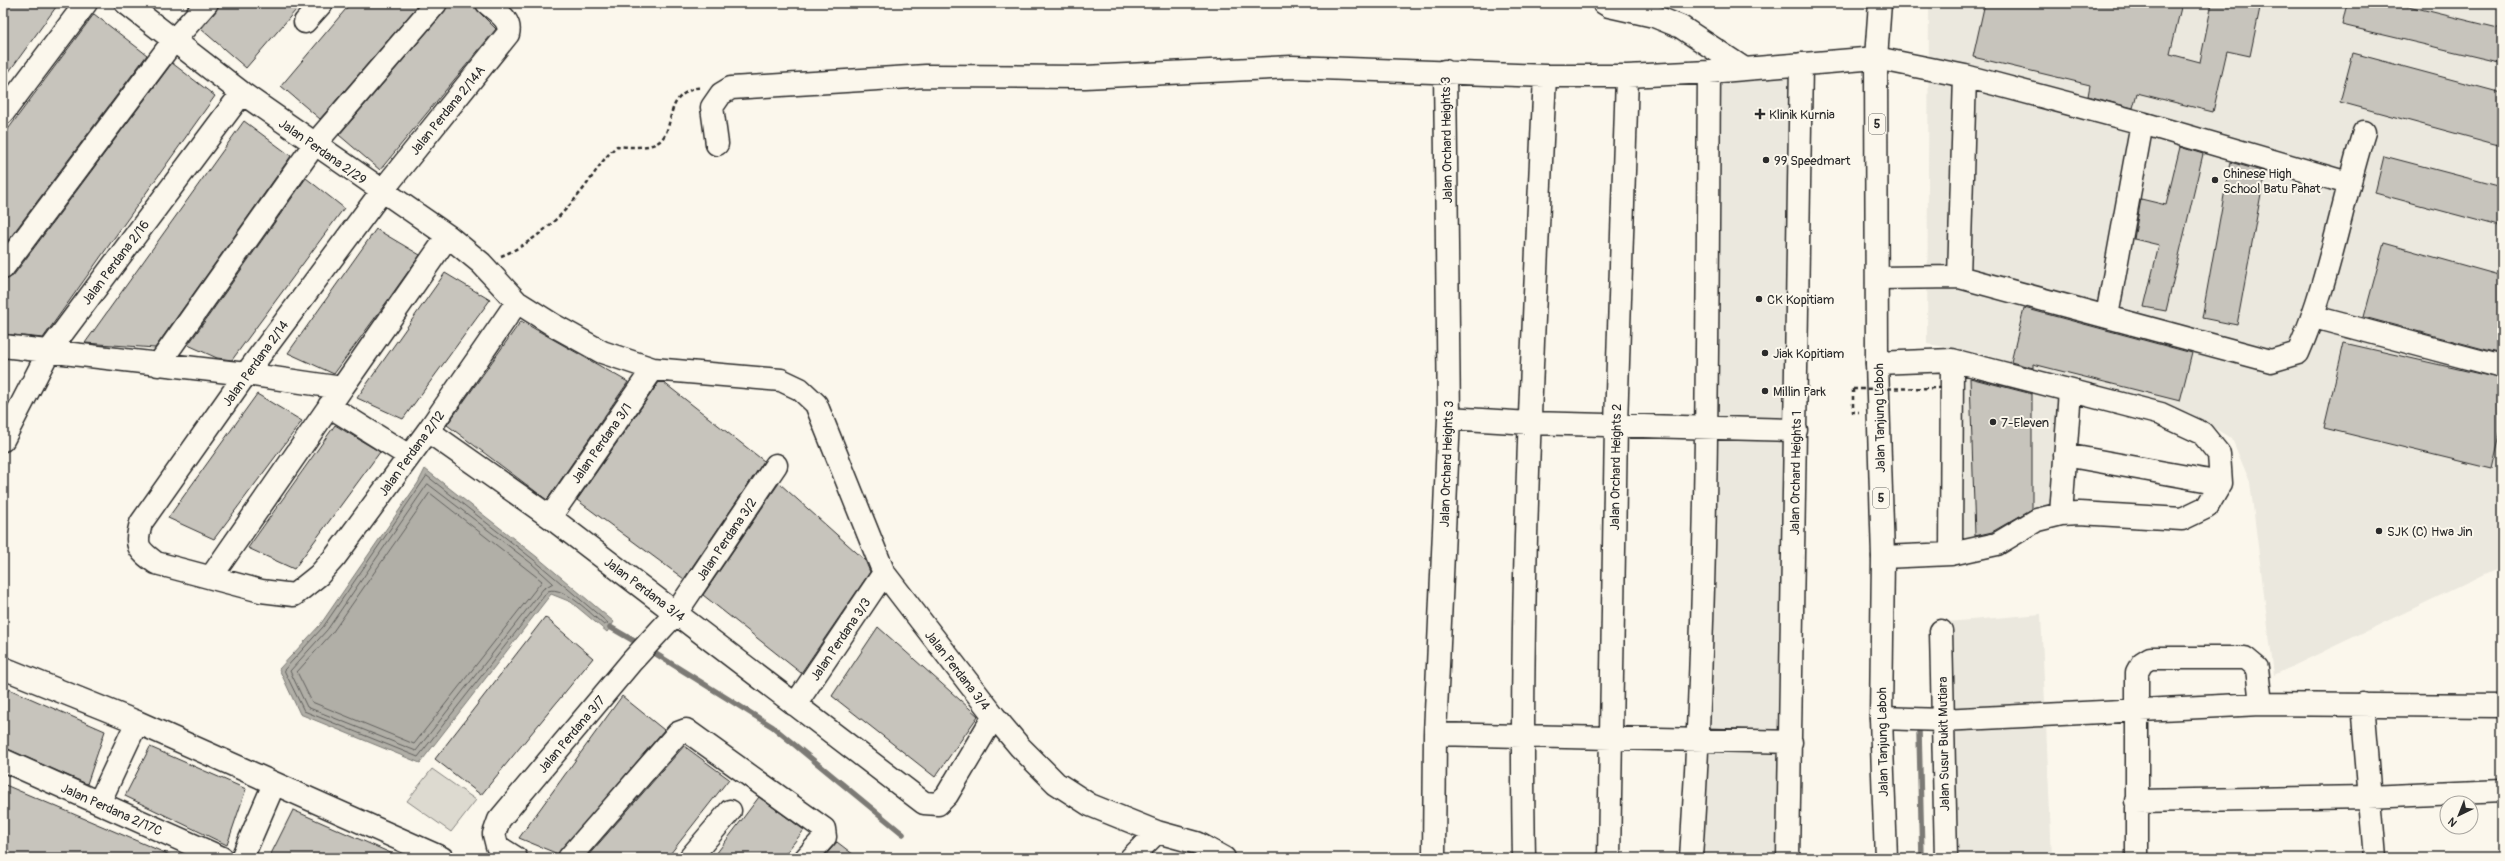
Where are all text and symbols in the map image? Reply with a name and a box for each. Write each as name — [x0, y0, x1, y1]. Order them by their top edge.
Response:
street label: Jalan Perdana 2/14A — [407, 62, 489, 159]
street label: Jalan Orchard Heights 3 — [1438, 76, 1456, 203]
place label: Klinik Kurnia — [1769, 107, 1835, 123]
marker: Klinik Kurnia — [1754, 108, 1766, 120]
road number: 5 — [1869, 114, 1885, 134]
street label: Jalan Perdana 2/29 — [276, 116, 370, 188]
place label: 99 Speedmart — [1774, 153, 1851, 169]
marker: 99 Speedmart — [1761, 155, 1771, 165]
place label: Chinese High School Batu Pahat — [2223, 166, 2321, 197]
marker: Chinese High School Batu Pahat — [2210, 175, 2220, 185]
street label: Jalan Perdana 2/16 — [79, 217, 153, 308]
place label: CK Kopitiam — [1767, 292, 1834, 308]
marker: CK Kopitiam — [1754, 294, 1764, 304]
street label: Jalan Perdana 2/14 — [219, 317, 293, 410]
place label: Jiak Kopitiam — [1773, 346, 1844, 362]
marker: Jiak Kopitiam — [1760, 348, 1770, 358]
street label: Jalan Tanjung Laboh — [1871, 363, 1889, 473]
place label: Millin Park — [1773, 384, 1827, 400]
marker: Millin Park — [1760, 386, 1770, 396]
street label: Jalan Perdana 3/1 — [568, 400, 635, 487]
street label: Jalan Orchard Heights 3 — [1437, 400, 1457, 528]
street label: Jalan Orchard Heights 2 — [1607, 404, 1625, 531]
street label: Jalan Perdana 2/12 — [375, 408, 448, 499]
street label: Jalan Orchard Heights 1 — [1787, 411, 1805, 535]
place label: 7-Eleven — [2001, 415, 2049, 431]
marker: 7-Eleven — [1988, 417, 1998, 427]
road number: 5 — [1873, 488, 1889, 508]
street label: Jalan Perdana 3/2 — [693, 495, 760, 584]
place label: SJK (C) Hwa Jin — [2387, 524, 2473, 540]
marker: SJK (C) Hwa Jin — [2374, 526, 2384, 536]
street label: Jalan Perdana 3/4 — [601, 554, 688, 626]
street label: Jalan Perdana 3/3 — [807, 595, 874, 684]
street label: Jalan Perdana 3/4 — [921, 628, 994, 714]
street label: Jalan Susur Bukit Mutiara — [1935, 676, 1953, 811]
street label: Jalan Tanjung Laboh — [1874, 687, 1892, 797]
street label: Jalan Perdana 3/7 — [535, 693, 609, 777]
street label: Jalan Perdana 2/17C — [58, 780, 165, 839]
north arrow — [2439, 795, 2479, 835]
text: N — [2445, 814, 2460, 829]

